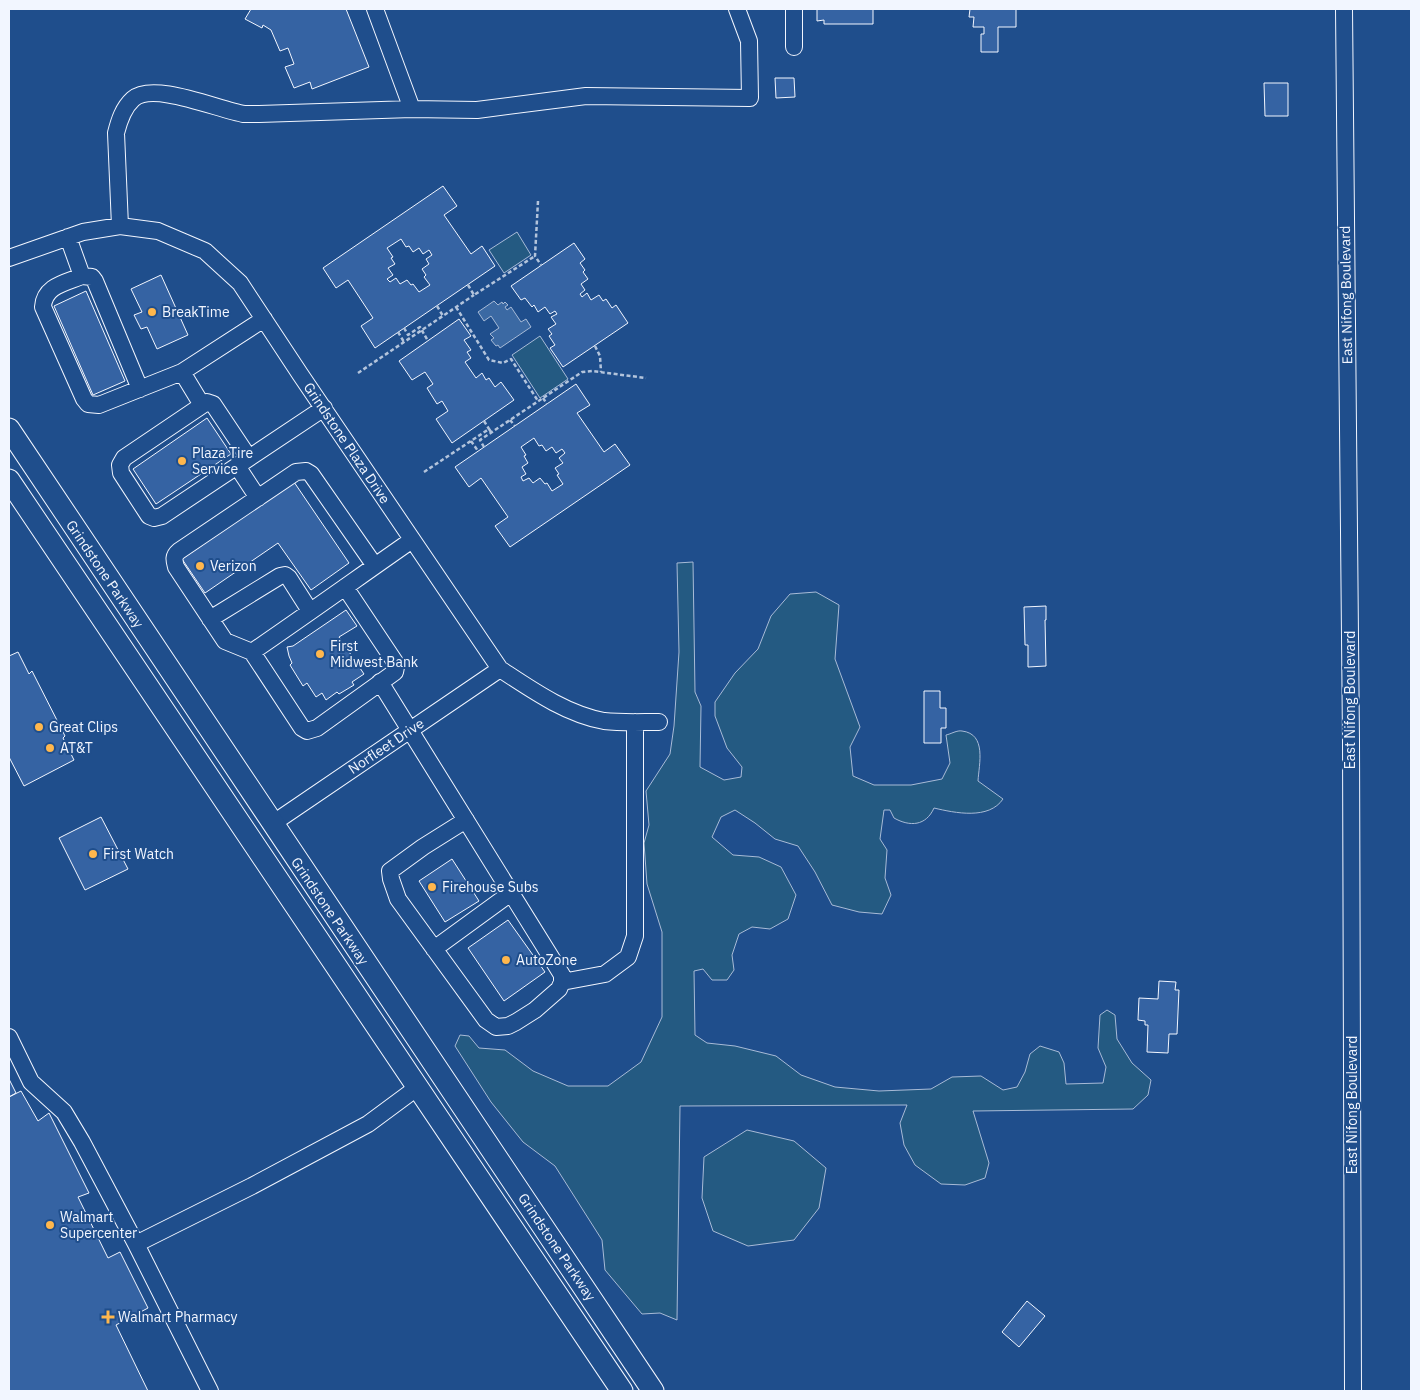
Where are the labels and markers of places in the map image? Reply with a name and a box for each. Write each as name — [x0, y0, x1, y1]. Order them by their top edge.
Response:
place label: BreakTime — [162, 303, 230, 321]
marker: BreakTime — [146, 306, 158, 318]
place label: Plaza Tire Service — [192, 444, 254, 478]
marker: Plaza Tire Service — [176, 455, 188, 467]
place label: Verizon — [210, 557, 257, 575]
marker: Verizon — [194, 560, 206, 572]
place label: First Midwest Bank — [330, 637, 419, 671]
marker: First Midwest Bank — [314, 648, 326, 660]
place label: Great Clips — [49, 718, 118, 736]
marker: Great Clips — [33, 721, 45, 733]
place label: AT&T — [60, 739, 93, 757]
marker: AT&T — [44, 742, 56, 754]
place label: First Watch — [103, 845, 174, 863]
marker: First Watch — [87, 848, 99, 860]
place label: Firehouse Subs — [442, 878, 539, 896]
marker: Firehouse Subs — [426, 881, 438, 893]
place label: AutoZone — [516, 951, 577, 969]
marker: AutoZone — [500, 954, 512, 966]
place label: Walmart Supercenter — [60, 1208, 137, 1242]
marker: Walmart Supercenter — [44, 1219, 56, 1231]
place label: Walmart Pharmacy — [118, 1308, 238, 1326]
marker: Walmart Pharmacy — [102, 1311, 114, 1323]

